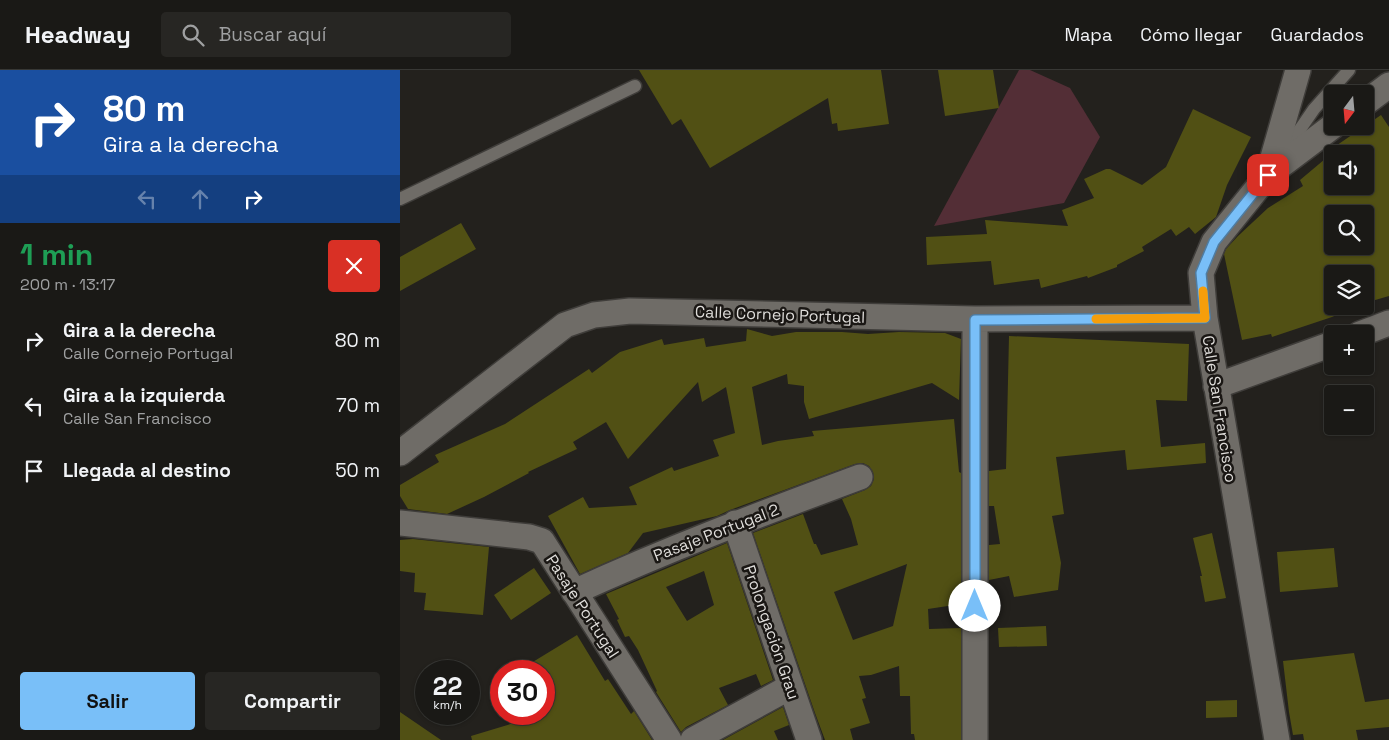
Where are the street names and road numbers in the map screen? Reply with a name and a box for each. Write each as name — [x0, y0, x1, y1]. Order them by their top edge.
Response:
street label: Calle Cornejo Portugal — [695, 301, 865, 328]
street label: Calle San Francisco — [1198, 334, 1242, 484]
street label: Pasaje Portugal 2 — [650, 499, 782, 566]
street label: Pasaje Portugal — [541, 550, 624, 662]
street label: Prolongación Grau — [739, 562, 804, 702]

